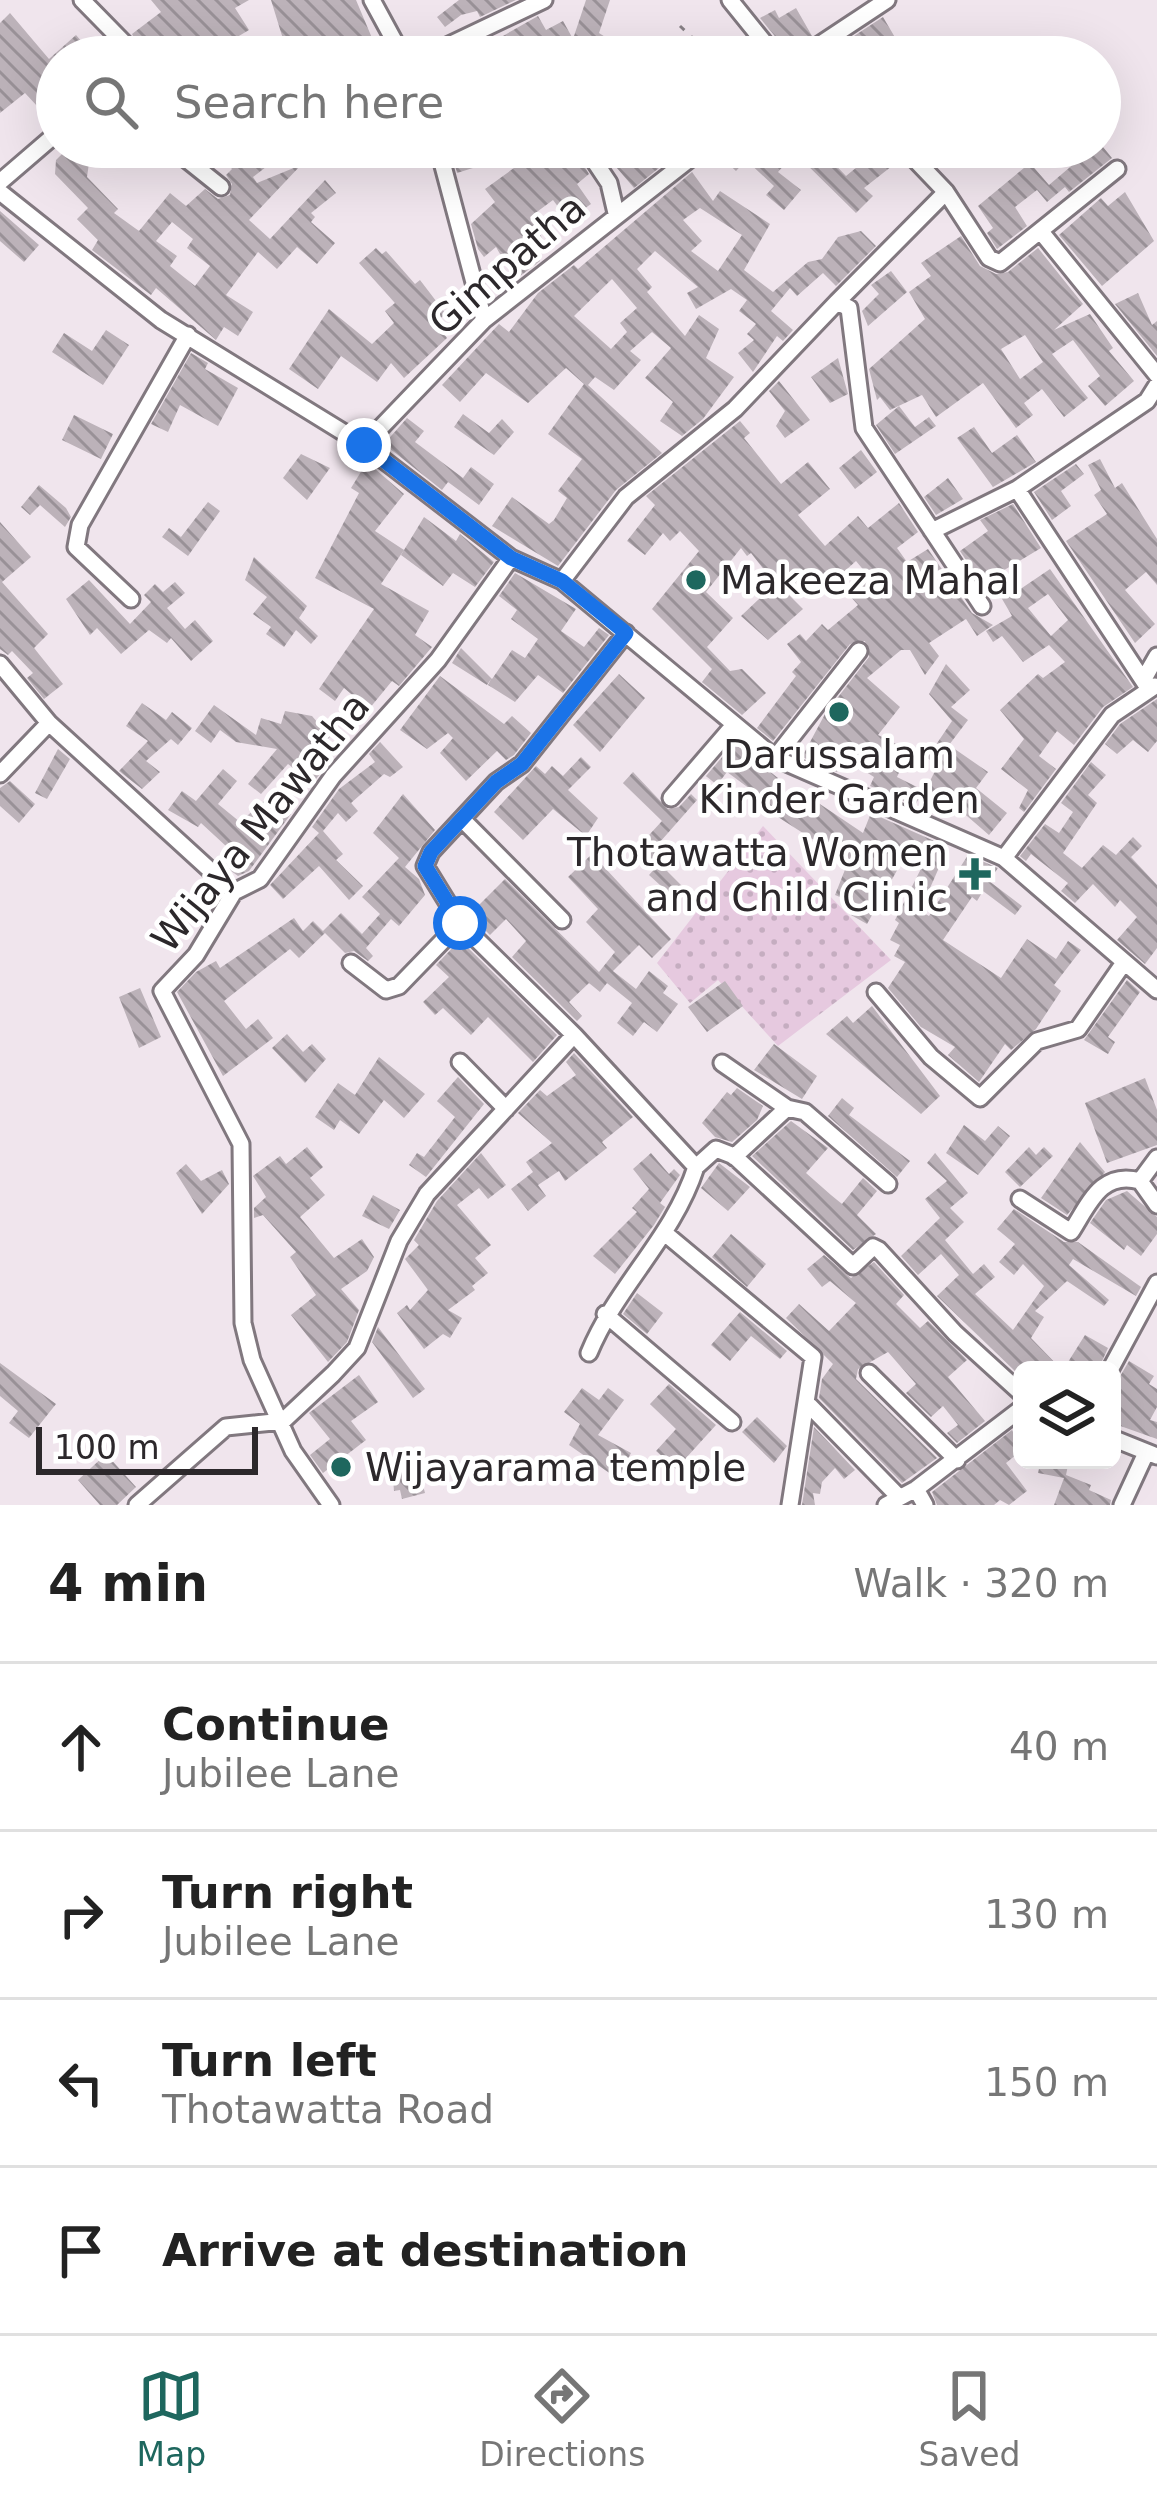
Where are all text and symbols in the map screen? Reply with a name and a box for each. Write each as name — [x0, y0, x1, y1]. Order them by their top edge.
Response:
search box — [36, 36, 1121, 168]
icon: search — [78, 69, 144, 135]
text: Search here — [174, 76, 444, 129]
street label: Gimpatha — [420, 185, 594, 344]
route end — [337, 418, 391, 472]
place label: Makeeza Mahal — [720, 558, 1021, 603]
marker: Makeeza Mahal — [683, 567, 709, 593]
street label: Wijaya Mawatha — [142, 684, 379, 961]
marker: Darussalam Kinder Garden — [826, 699, 852, 725]
place label: Darussalam Kinder Garden — [698, 732, 980, 822]
place label: Thotawatta Women and Child Clinic — [566, 830, 948, 920]
marker: Thotawatta Women and Child Clinic — [959, 858, 991, 890]
route start — [433, 896, 487, 950]
map controls — [1013, 1361, 1121, 1469]
button: layers — [1013, 1361, 1121, 1469]
scale bar — [36, 1421, 258, 1474]
text: 100 m — [54, 1428, 160, 1467]
place label: Wijayarama temple — [365, 1445, 746, 1490]
marker: Wijayarama temple — [328, 1454, 354, 1480]
text: 4 min — [48, 1554, 208, 1613]
text: Walk · 320 m — [854, 1561, 1109, 1606]
text: Continue — [162, 1698, 390, 1751]
icon: ahead — [48, 1714, 114, 1780]
text: 40 m — [1009, 1724, 1109, 1769]
text: Jubilee Lane — [162, 1751, 399, 1796]
text: Turn right — [162, 1866, 413, 1919]
icon: right — [48, 1882, 114, 1948]
text: 130 m — [984, 1892, 1109, 1937]
text: Jubilee Lane — [162, 1919, 399, 1964]
text: Turn left — [162, 2034, 377, 2087]
icon: left — [48, 2050, 114, 2116]
text: 150 m — [984, 2060, 1109, 2105]
text: Thotawatta Road — [162, 2087, 494, 2132]
icon: arrive — [48, 2218, 114, 2284]
text: Arrive at destination — [162, 2224, 688, 2277]
tab: Map — [137, 2363, 206, 2474]
tab: Directions — [479, 2363, 645, 2474]
tab: Saved — [919, 2363, 1020, 2474]

